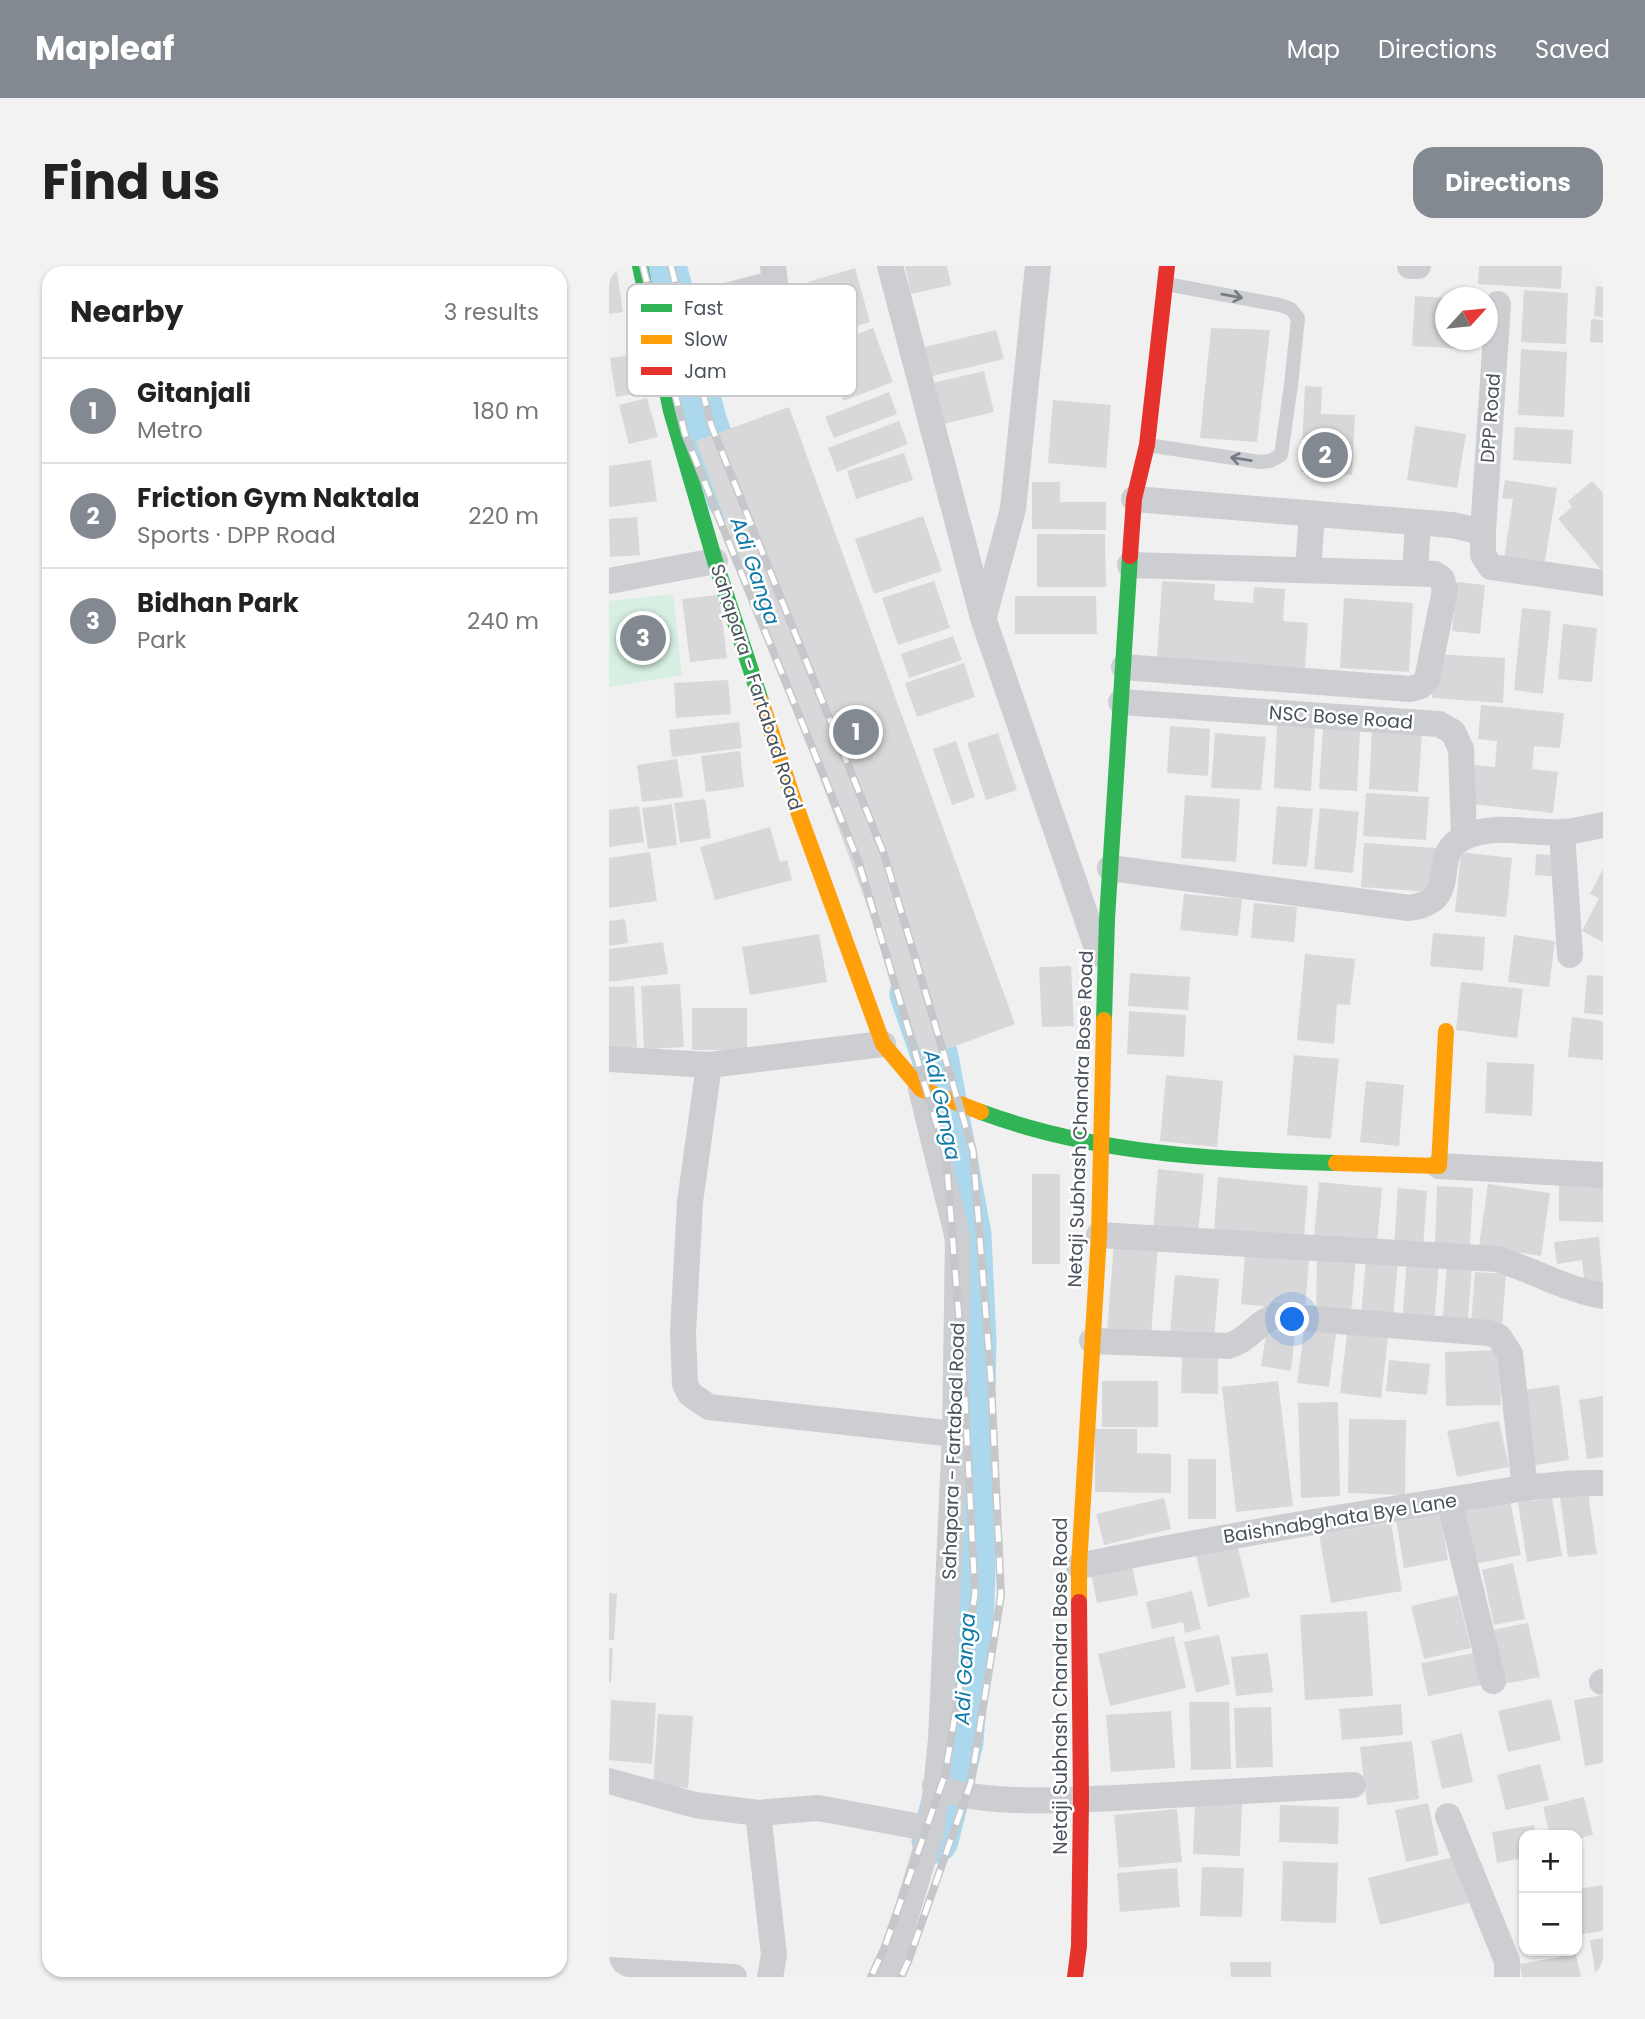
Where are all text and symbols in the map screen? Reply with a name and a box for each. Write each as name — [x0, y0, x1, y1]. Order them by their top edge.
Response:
text: Mapleaf — [35, 25, 174, 72]
text: Map — [1287, 33, 1340, 66]
text: Directions — [1378, 33, 1497, 66]
text: Saved — [1535, 33, 1610, 66]
button: Directions — [1413, 147, 1603, 218]
text: Find us — [42, 148, 220, 216]
legend — [627, 284, 857, 396]
north arrow — [1435, 287, 1498, 350]
text: Nearby — [70, 290, 184, 333]
one-way arrow — [1220, 290, 1243, 303]
text: Fast — [684, 295, 723, 322]
text: 3 results — [444, 296, 539, 328]
text: Slow — [684, 326, 728, 353]
text: Jam — [684, 358, 726, 385]
street label: DPP Road — [1474, 372, 1507, 464]
text: Gitanjali — [137, 375, 251, 411]
text: 1 — [89, 395, 97, 427]
text: 180 m — [473, 395, 539, 427]
text: Metro — [137, 414, 203, 446]
pin: 2 — [1302, 429, 1348, 481]
one-way arrow — [1230, 452, 1253, 465]
text: Friction Gym Naktala — [137, 480, 420, 516]
text: 2 — [86, 500, 100, 532]
text: 220 m — [468, 500, 539, 532]
water label: Adi Ganga — [723, 512, 787, 629]
text: Sports · DPP Road — [137, 519, 336, 551]
street label: Sahapara - Fartabad Road — [704, 561, 809, 814]
text: Bidhan Park — [137, 585, 299, 621]
text: 3 — [86, 605, 100, 637]
text: 240 m — [467, 605, 539, 637]
pin: 3 — [620, 612, 666, 664]
text: Park — [137, 624, 186, 656]
street label: NSC Bose Road — [1268, 699, 1414, 736]
pin: 1 — [833, 706, 879, 758]
street label: Netaji Subhash Chandra Bose Road — [1061, 950, 1100, 1288]
water label: Adi Ganga — [916, 1046, 968, 1163]
your location — [1275, 1302, 1309, 1336]
street label: Sahapara - Fartabad Road — [936, 1322, 971, 1580]
street label: Baishnabghata Bye Lane — [1221, 1487, 1459, 1550]
street label: Netaji Subhash Chandra Bose Road — [1047, 1517, 1074, 1855]
water label: Adi Ganga — [947, 1612, 982, 1727]
map controls — [1519, 1830, 1582, 1956]
button: + — [1519, 1830, 1582, 1893]
button: − — [1519, 1893, 1582, 1956]

